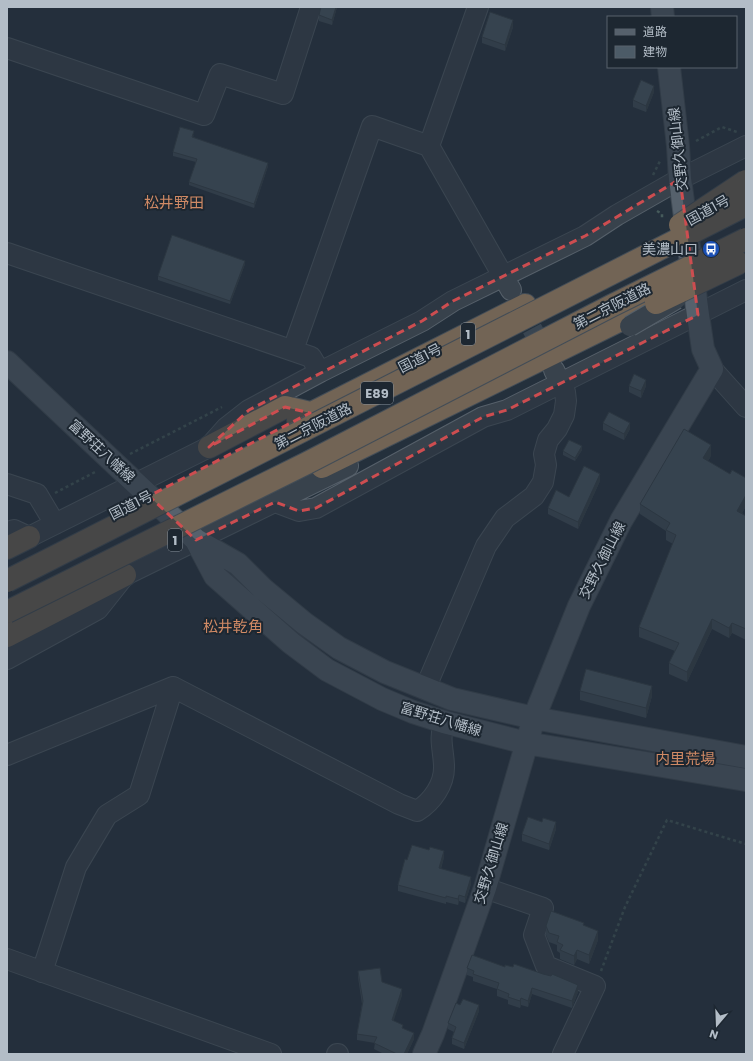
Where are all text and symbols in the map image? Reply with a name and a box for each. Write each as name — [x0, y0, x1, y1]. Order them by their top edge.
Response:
legend — [607, 16, 737, 68]
text: 道路 — [643, 23, 667, 40]
text: 建物 — [643, 43, 667, 60]
street label: 交野久御山線 — [664, 106, 692, 192]
street label: 国道1号 — [683, 190, 733, 230]
district label: 松井野田 — [144, 192, 204, 213]
place label: 美濃山口 — [642, 239, 698, 259]
bus stop icon: 美濃山口 — [701, 239, 721, 259]
street label: 第二京阪道路 — [570, 278, 654, 334]
road number: 1 — [461, 323, 475, 345]
street label: 国道1号 — [395, 339, 445, 377]
road number: E89 — [361, 382, 393, 404]
street label: 第二京阪道路 — [271, 398, 355, 454]
street label: 富野荘八幡線 — [64, 415, 140, 487]
street label: 国道1号 — [106, 486, 156, 524]
street label: 交野久御山線 — [574, 518, 630, 602]
road number: 1 — [168, 529, 182, 551]
district label: 松井乾角 — [203, 616, 263, 637]
street label: 富野荘八幡線 — [398, 697, 484, 741]
district label: 内里荒場 — [655, 748, 715, 769]
street label: 交野久御山線 — [469, 820, 513, 906]
north arrow — [697, 1005, 737, 1045]
text: N — [707, 1026, 720, 1043]

